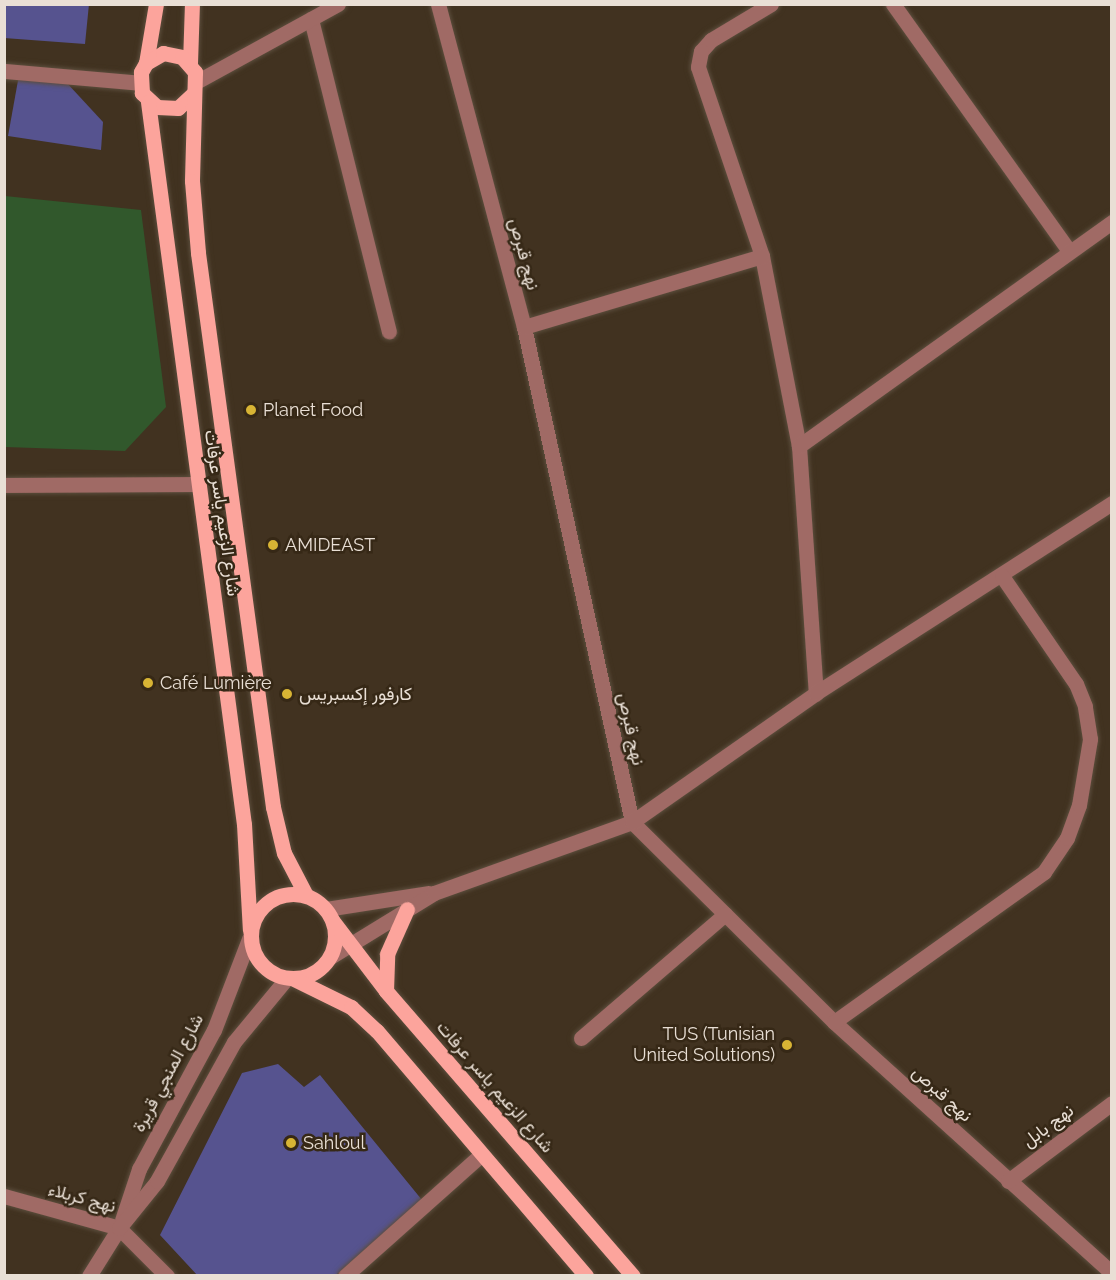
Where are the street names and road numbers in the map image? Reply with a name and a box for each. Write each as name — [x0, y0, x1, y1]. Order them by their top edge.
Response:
street label: نهج قبرص — [504, 216, 544, 292]
street label: شارع الزعيم ياسر عرفات — [200, 429, 244, 597]
street label: نهج قبرص — [613, 691, 649, 767]
street label: شارع المنجي قريرة — [128, 1010, 208, 1136]
street label: شارع الزعيم ياسر عرفات — [432, 1017, 558, 1157]
street label: نهج قبرص — [907, 1061, 977, 1127]
street label: نهج بابل — [1018, 1100, 1078, 1152]
street label: نهج كربلاء — [46, 1179, 118, 1217]

